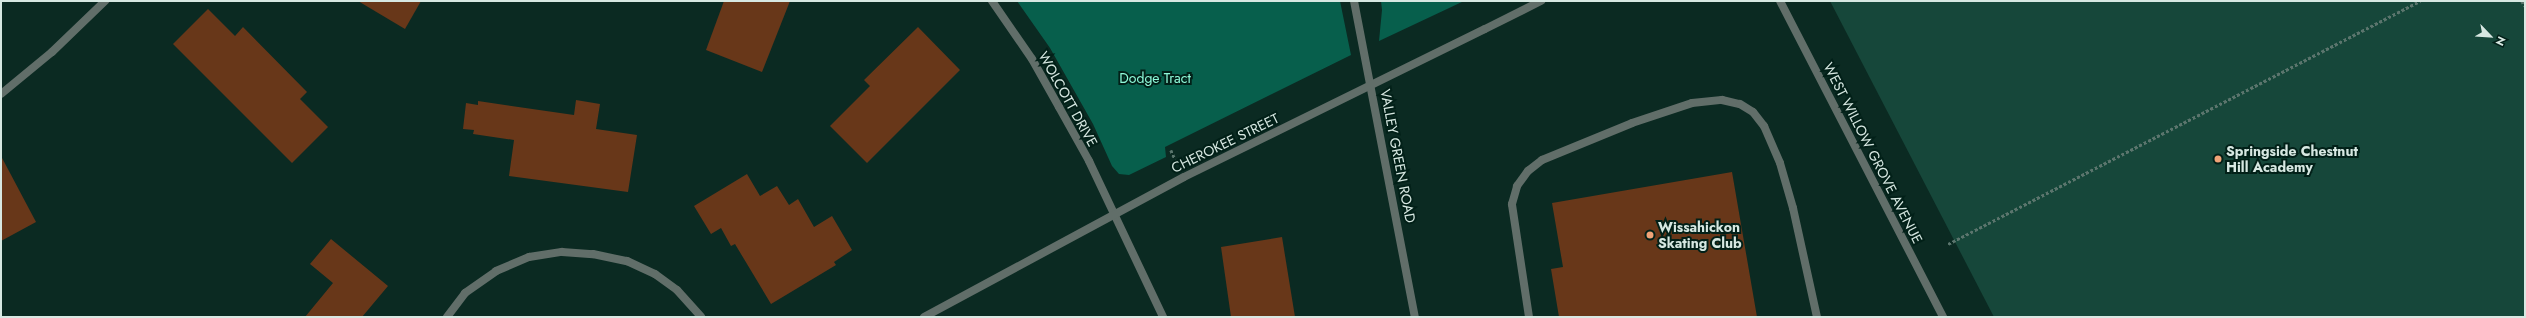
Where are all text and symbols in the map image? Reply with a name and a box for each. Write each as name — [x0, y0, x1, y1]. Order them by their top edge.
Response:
north arrow — [2470, 16, 2510, 56]
text: N — [2492, 34, 2510, 48]
street label: WOLCOTT DRIVE — [1035, 48, 1101, 150]
street label: WEST WILLOW GROVE AVENUE — [1820, 60, 1926, 246]
park label: Dodge Tract — [1119, 70, 1191, 86]
street label: VALLEY GREEN ROAD — [1377, 88, 1419, 224]
street label: CHEROKEE STREET — [1168, 110, 1282, 176]
place label: Springside Chestnut Hill Academy — [2226, 143, 2358, 176]
marker: Springside Chestnut Hill Academy — [2213, 154, 2223, 164]
place label: Wissahickon Skating Club — [1658, 219, 1742, 252]
marker: Wissahickon Skating Club — [1645, 230, 1655, 240]

